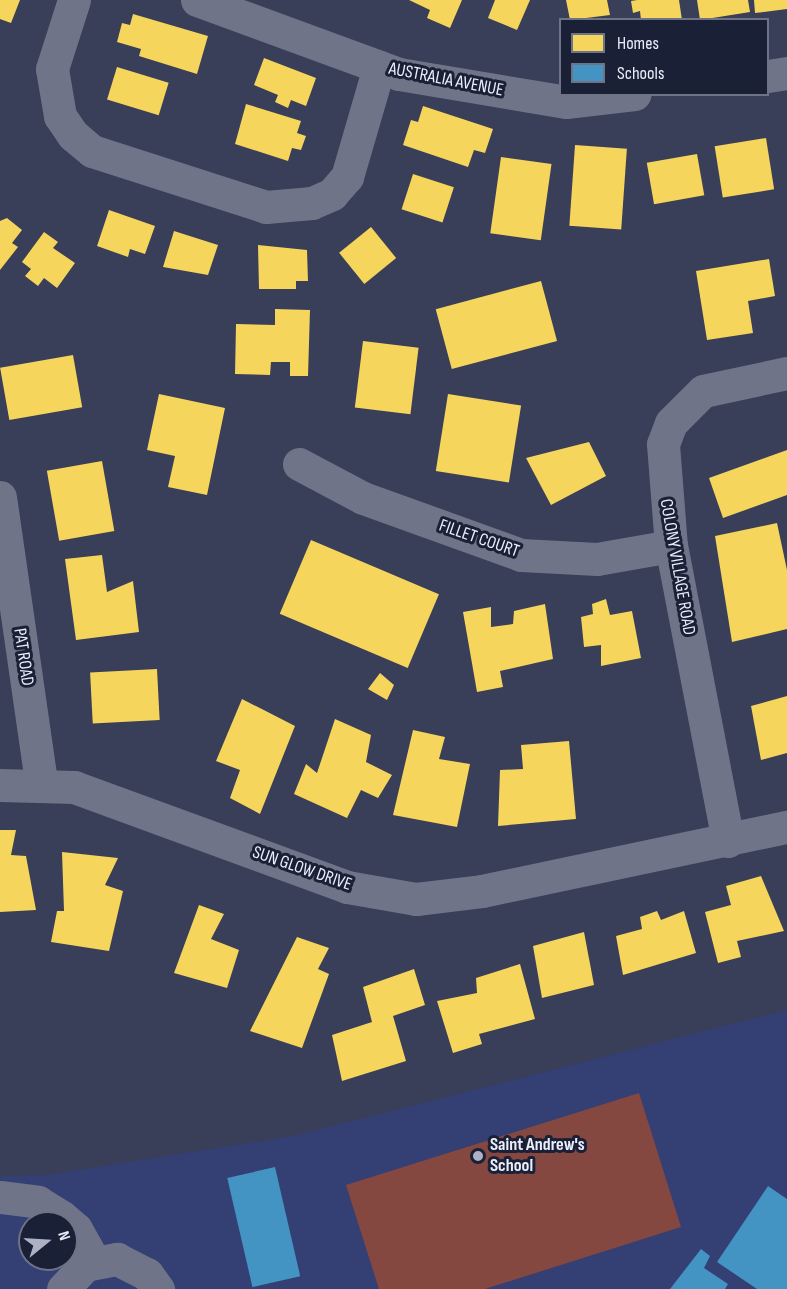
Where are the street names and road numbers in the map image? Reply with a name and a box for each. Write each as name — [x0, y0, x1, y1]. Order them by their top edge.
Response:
street label: AUSTRALIA AVENUE — [387, 58, 505, 102]
street label: COLONY VILLAGE ROAD — [654, 497, 700, 637]
street label: FILLET COURT — [436, 515, 522, 563]
street label: PAT ROAD — [8, 627, 38, 687]
street label: SUN GLOW DRIVE — [249, 842, 355, 896]

